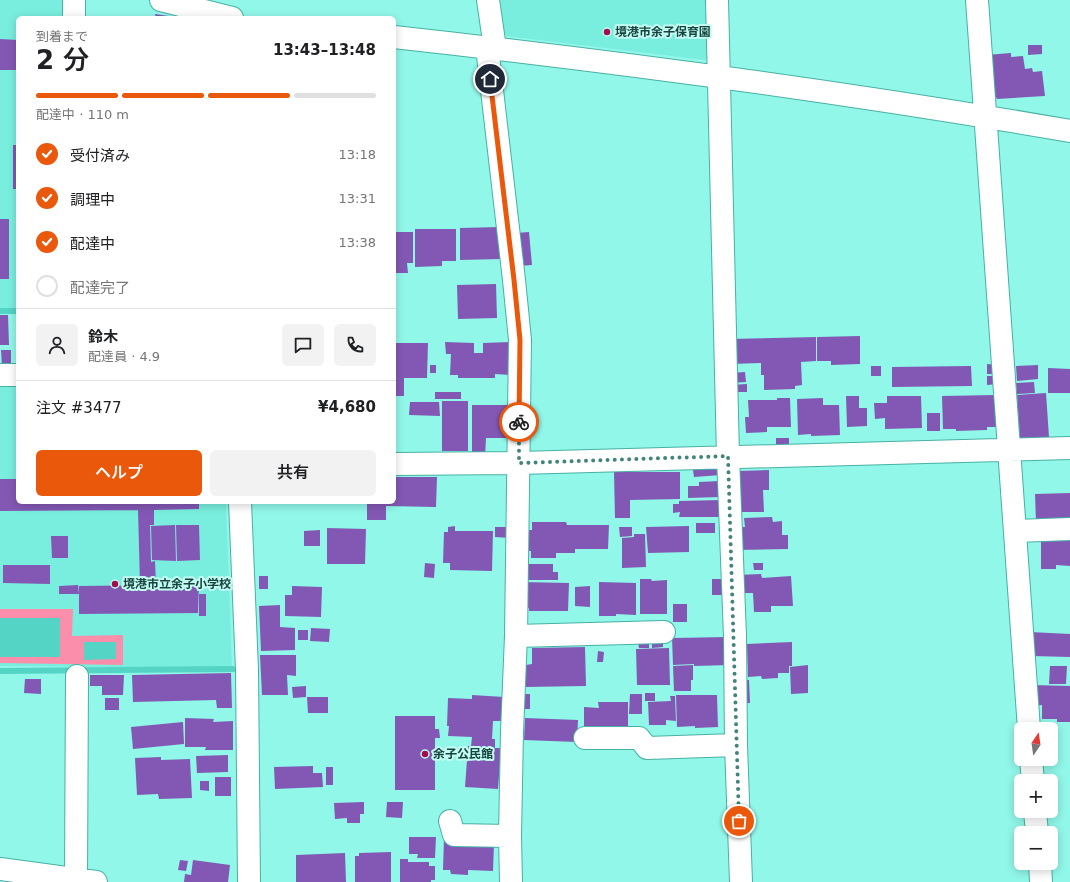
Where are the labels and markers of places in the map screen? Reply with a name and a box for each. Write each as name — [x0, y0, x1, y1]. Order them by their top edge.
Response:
place label: 境港市余子保育園 — [615, 25, 711, 39]
marker: 境港市余子保育園 — [602, 27, 612, 37]
pin — [473, 62, 507, 96]
place label: 境港市立余子小学校 — [123, 577, 231, 591]
marker: 境港市立余子小学校 — [110, 579, 120, 589]
place label: 余子公民館 — [433, 747, 493, 761]
marker: 余子公民館 — [420, 749, 430, 759]
pin — [722, 804, 756, 838]

